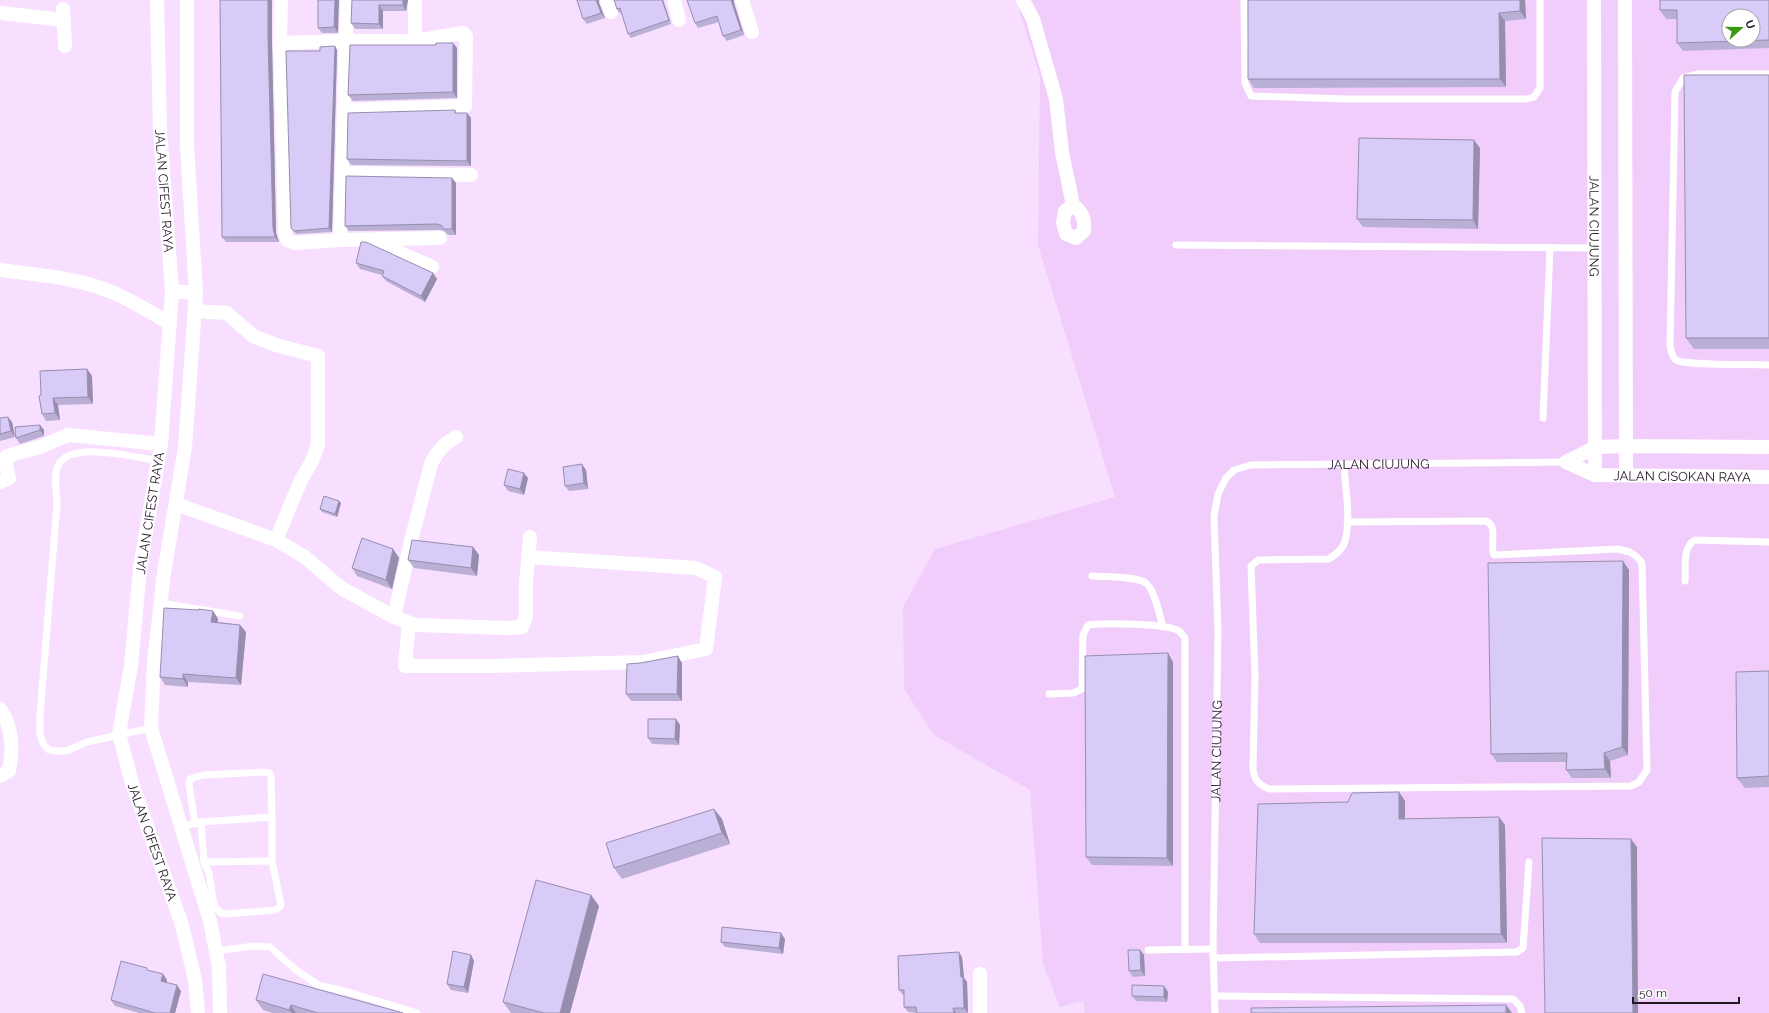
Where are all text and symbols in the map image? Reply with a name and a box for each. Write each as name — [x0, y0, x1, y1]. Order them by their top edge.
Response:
north arrow — [1721, 8, 1761, 48]
text: U — [1742, 18, 1757, 31]
street label: JALAN CIFEST RAYA — [152, 129, 177, 253]
street label: JALAN CIUJUNG — [1587, 175, 1602, 277]
street label: JALAN CIFEST RAYA — [133, 451, 167, 575]
street label: JALAN CIUJUNG — [1328, 456, 1429, 472]
street label: JALAN CISOKAN RAYA — [1613, 468, 1751, 484]
street label: JALAN CIUJUNG — [1208, 700, 1224, 802]
street label: JALAN CIFEST RAYA — [125, 781, 180, 903]
scale bar — [1633, 979, 1739, 1005]
text: 50 m — [1639, 986, 1667, 1000]

